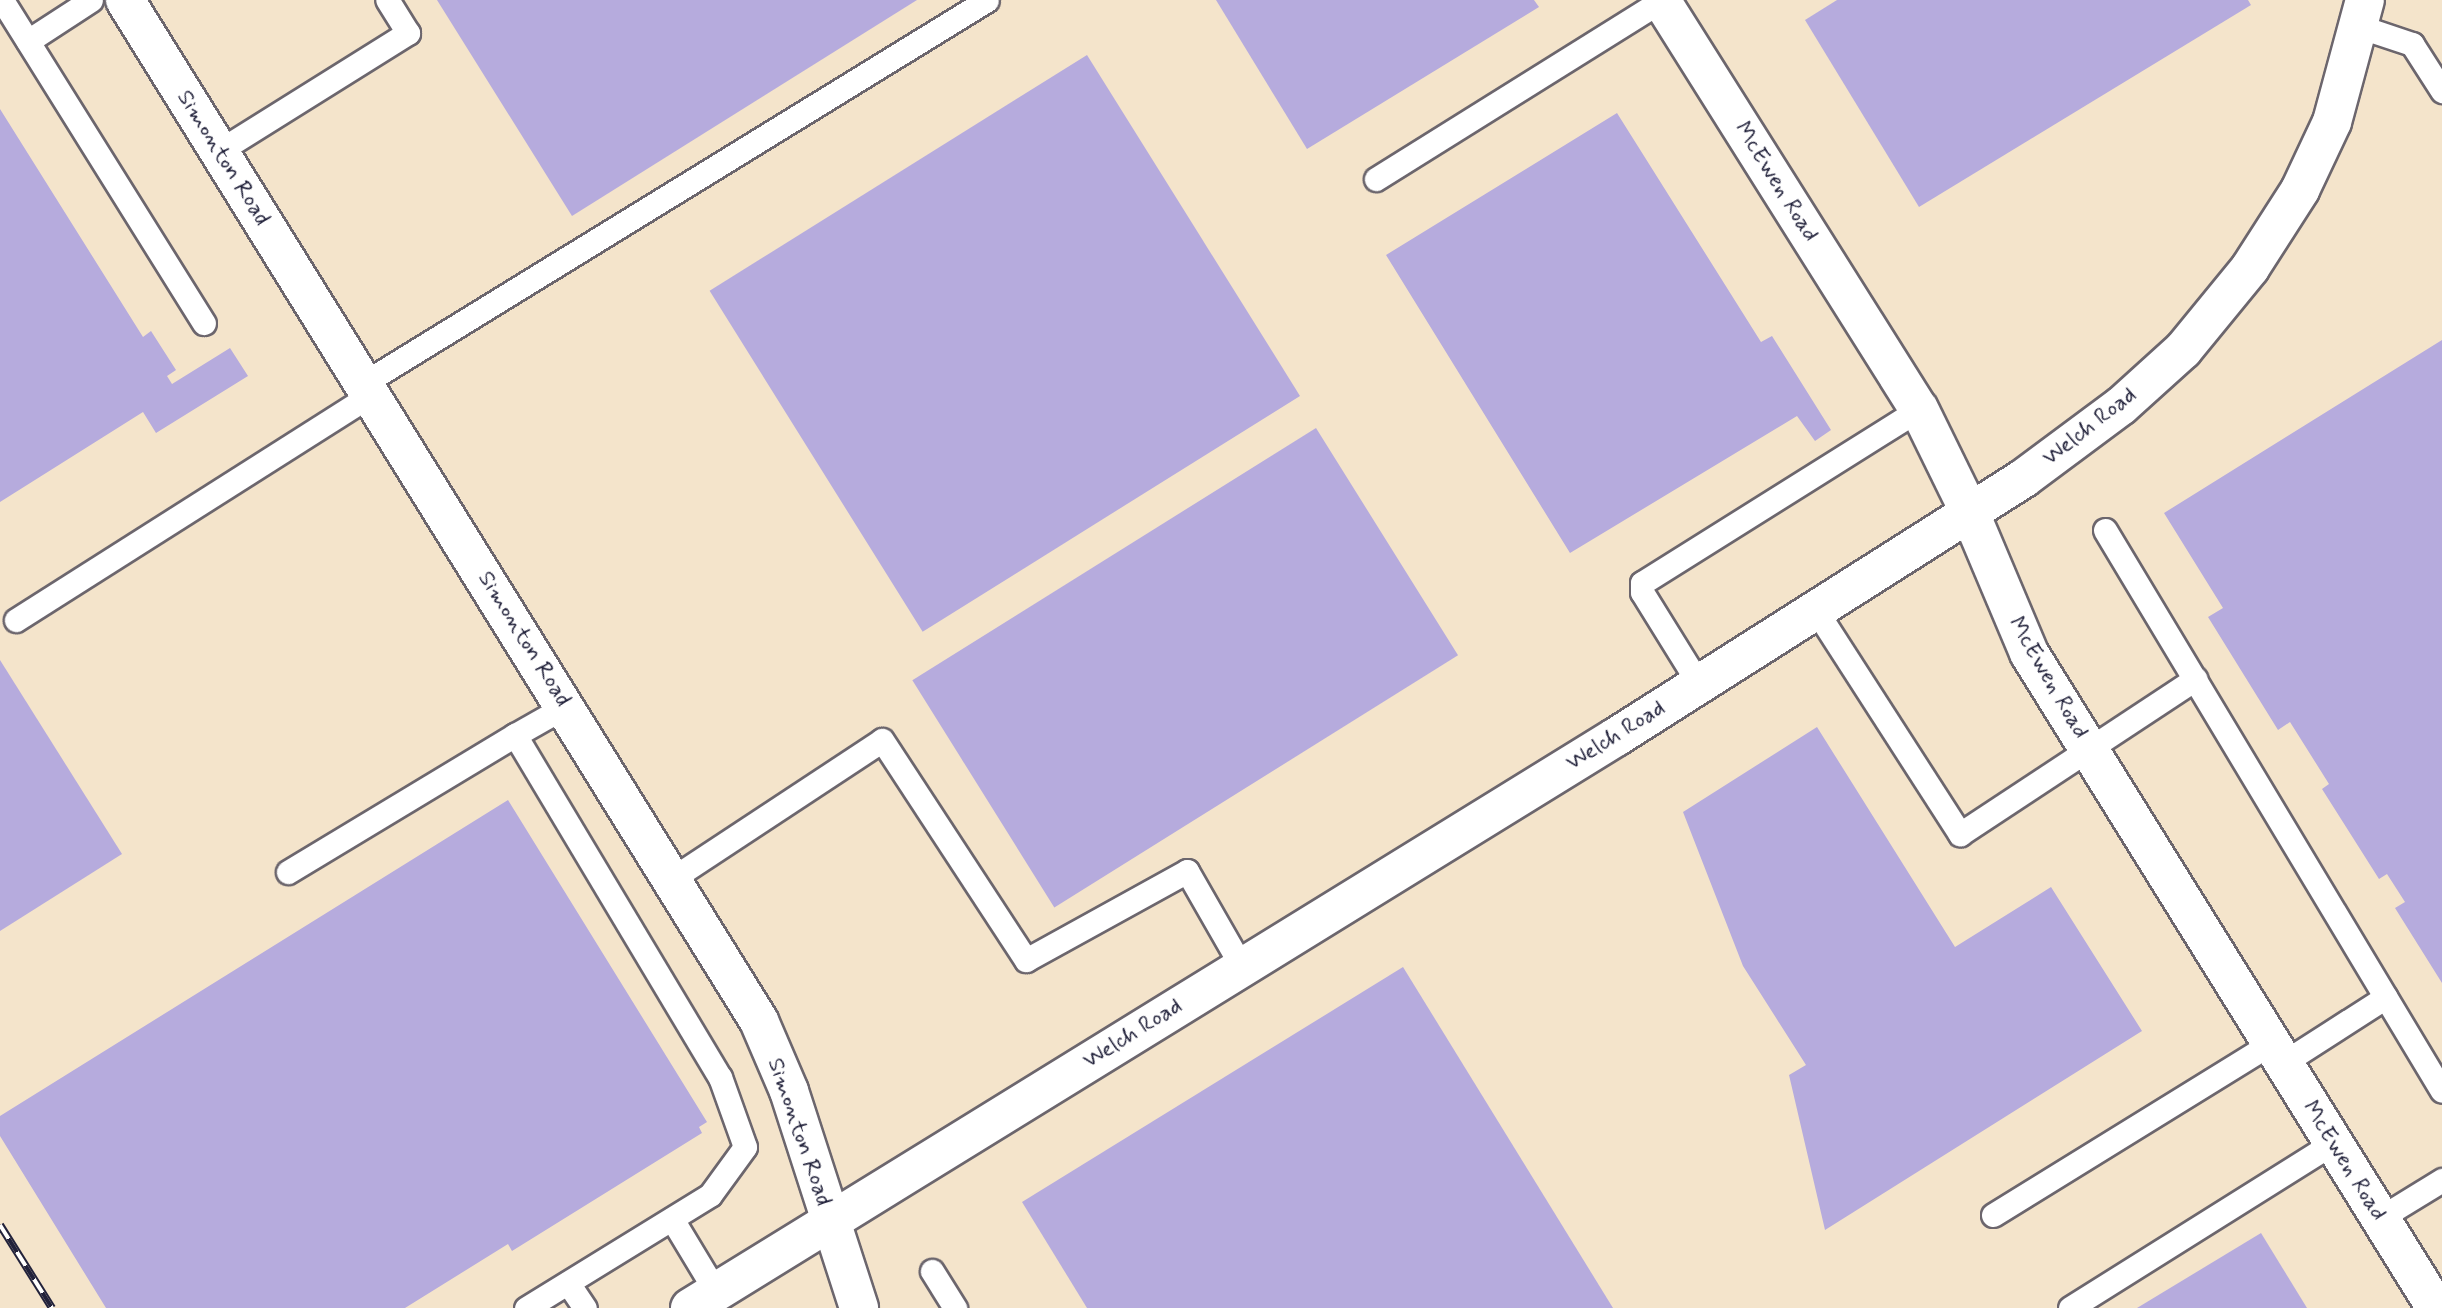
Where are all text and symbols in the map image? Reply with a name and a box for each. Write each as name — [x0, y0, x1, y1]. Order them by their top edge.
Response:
street label: Simonton Road — [171, 86, 275, 230]
street label: McEwen Road — [1728, 117, 1824, 247]
street label: Welch Road — [2037, 382, 2143, 472]
street label: Simonton Road — [472, 567, 576, 711]
street label: McEwen Road — [2002, 612, 2094, 744]
street label: Welch Road — [1561, 695, 1671, 777]
street label: Welch Road — [1078, 993, 1188, 1075]
street label: Simonton Road — [761, 1055, 837, 1209]
street label: McEwen Road — [2296, 1096, 2392, 1226]

